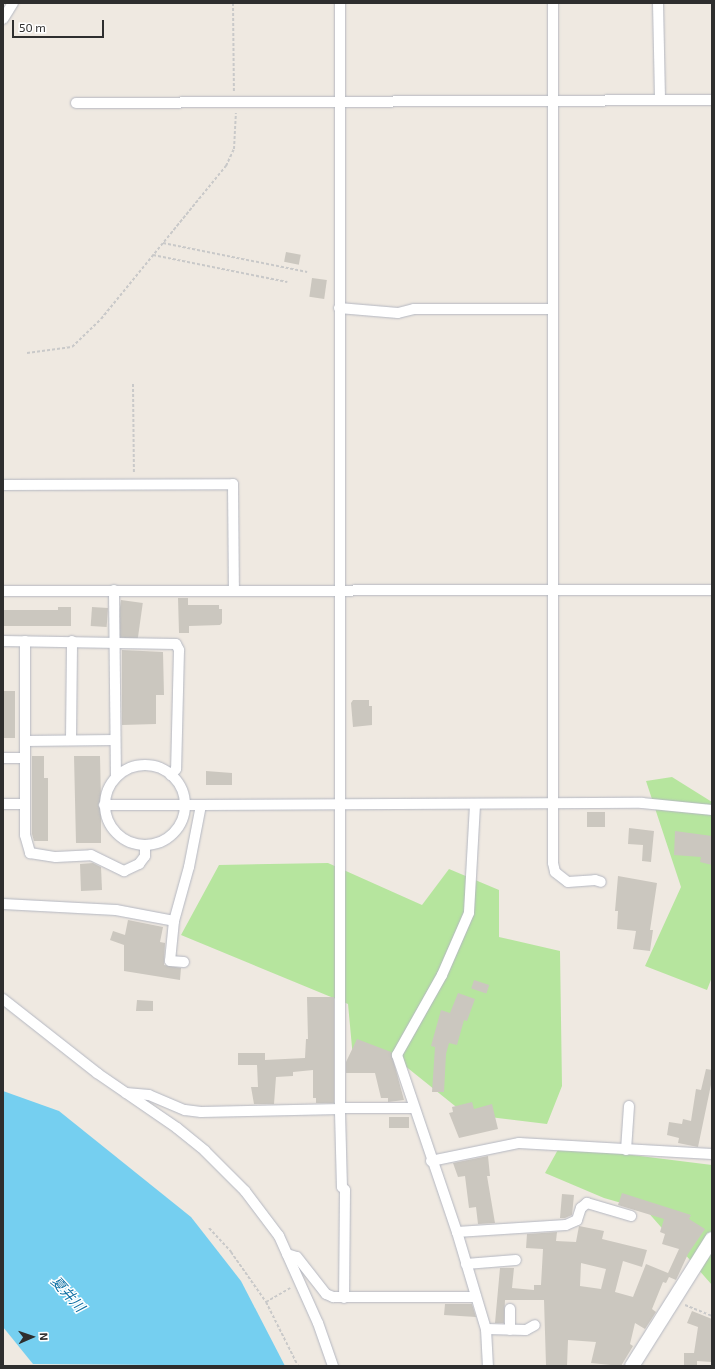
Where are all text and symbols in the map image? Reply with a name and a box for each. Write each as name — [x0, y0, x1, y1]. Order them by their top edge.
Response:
scale bar — [14, 12, 106, 38]
text: 50 m — [19, 20, 46, 34]
water label: 夏井川 — [48, 1273, 88, 1315]
north arrow — [12, 1317, 52, 1357]
text: N — [38, 1332, 51, 1341]

